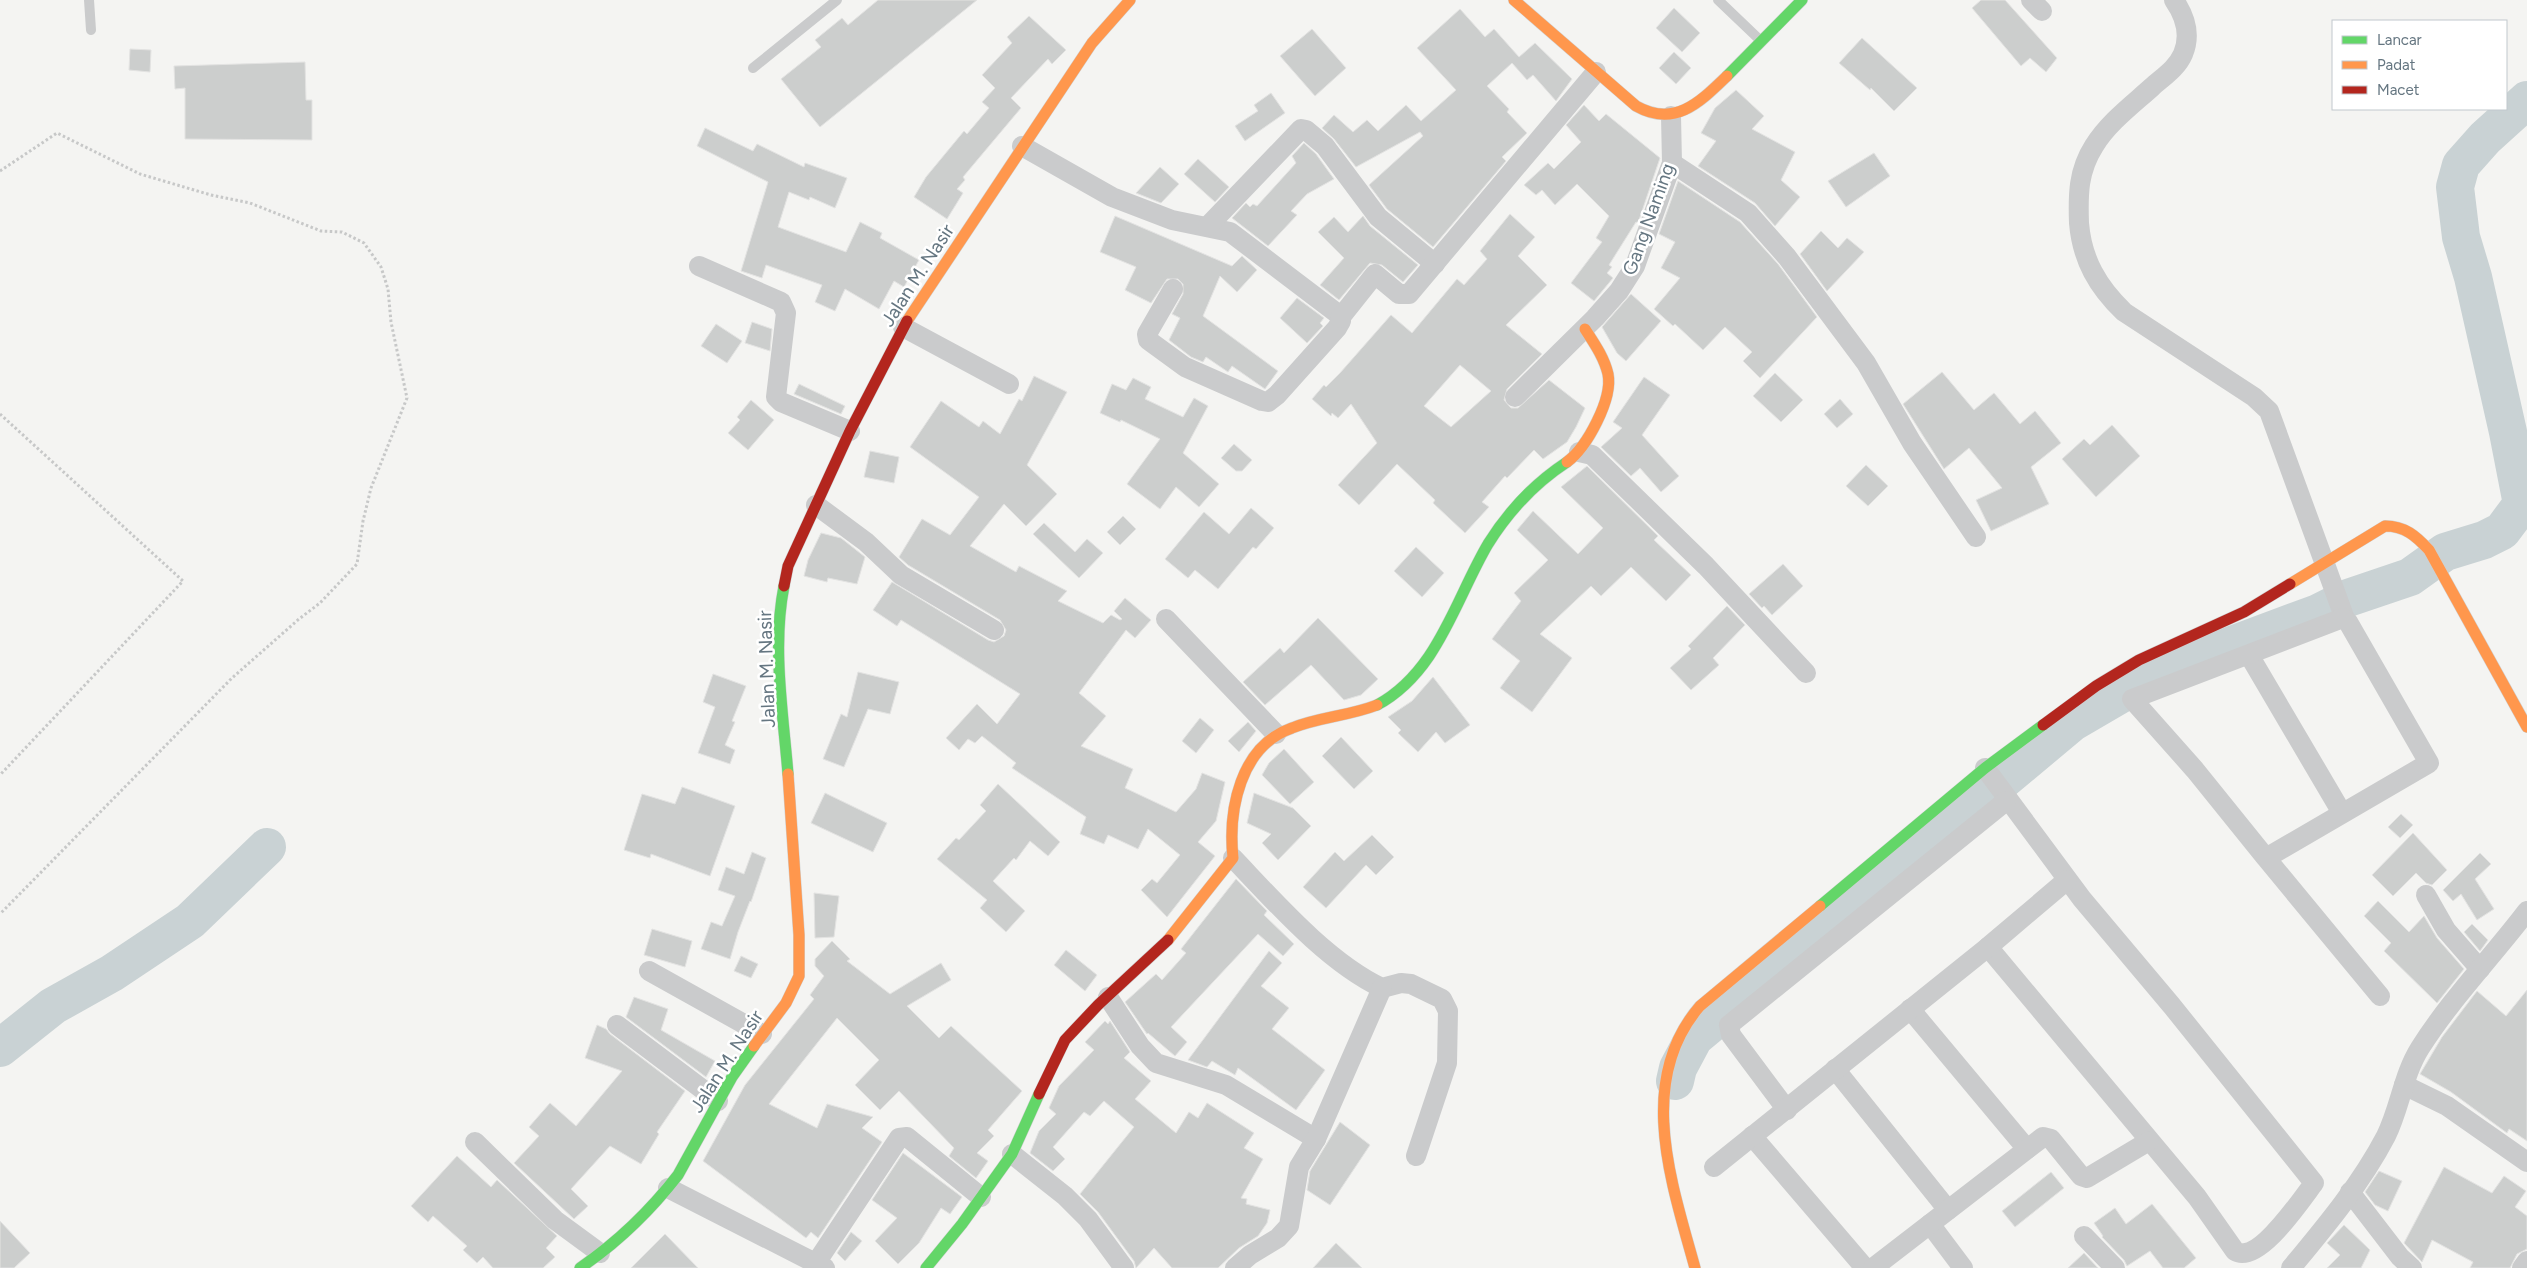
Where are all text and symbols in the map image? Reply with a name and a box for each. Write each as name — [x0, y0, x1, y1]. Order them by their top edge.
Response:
legend — [2332, 20, 2507, 110]
text: Lancar — [2377, 31, 2422, 49]
text: Padat — [2377, 56, 2416, 74]
text: Macet — [2377, 81, 2420, 99]
street label: Gang Naming — [1618, 160, 1679, 278]
street label: Jalan M. Nasir — [876, 219, 959, 331]
street label: Jalan M. Nasir — [753, 609, 780, 728]
street label: Jalan M. Nasir — [685, 1005, 768, 1117]

